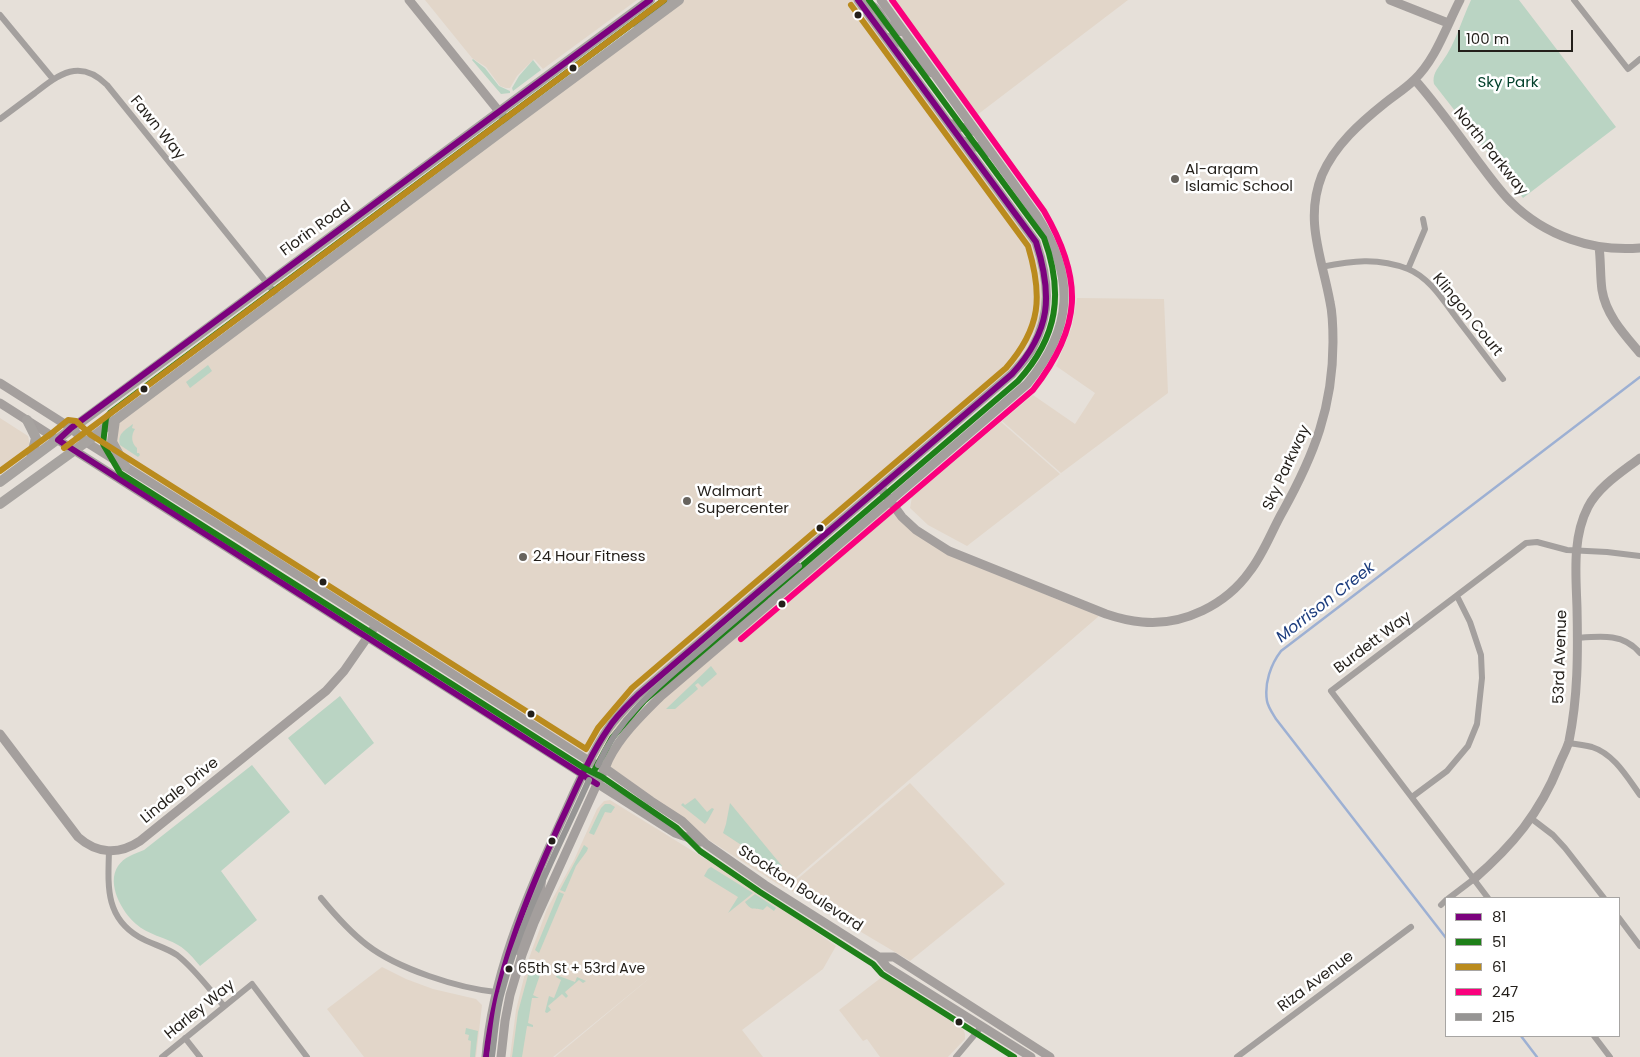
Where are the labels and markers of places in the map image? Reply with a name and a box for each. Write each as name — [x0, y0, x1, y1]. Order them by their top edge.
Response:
unlabelled marker — [853, 10, 863, 20]
unlabelled marker — [568, 63, 578, 73]
place label: Al-arqam Islamic School — [1185, 161, 1293, 196]
marker: Al-arqam Islamic School — [1169, 173, 1181, 185]
unlabelled marker — [139, 384, 149, 394]
place label: Walmart Supercenter — [697, 483, 789, 518]
marker: Walmart Supercenter — [681, 495, 693, 507]
unlabelled marker — [815, 523, 825, 533]
place label: 24 Hour Fitness — [533, 548, 646, 566]
marker: 24 Hour Fitness — [517, 551, 529, 563]
unlabelled marker — [318, 577, 328, 587]
unlabelled marker — [777, 599, 787, 609]
unlabelled marker — [526, 709, 536, 719]
unlabelled marker — [547, 836, 557, 846]
place label: 65th St + 53rd Ave — [518, 961, 645, 977]
marker: 65th St + 53rd Ave — [504, 964, 514, 974]
unlabelled marker — [954, 1017, 964, 1027]

